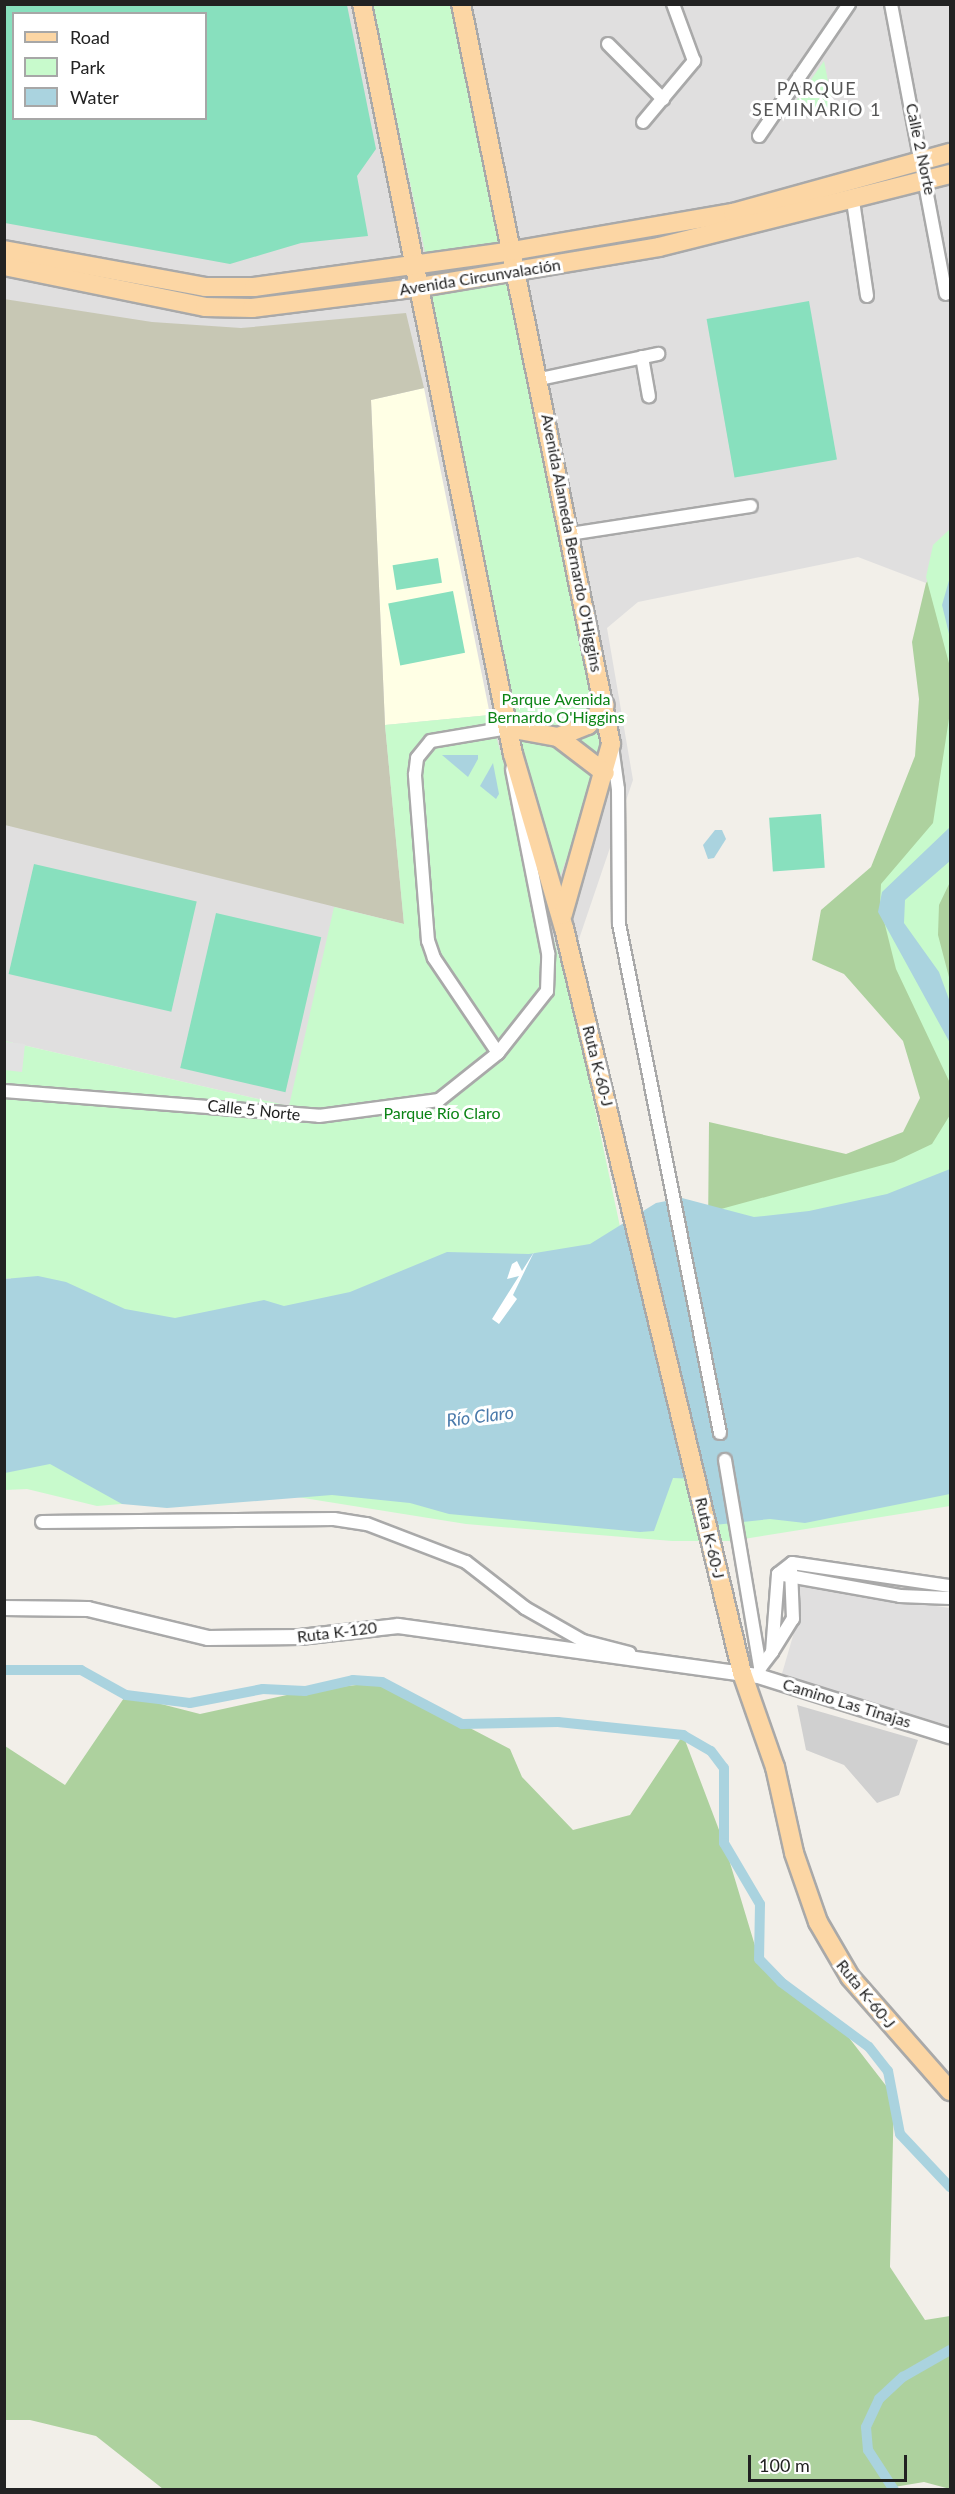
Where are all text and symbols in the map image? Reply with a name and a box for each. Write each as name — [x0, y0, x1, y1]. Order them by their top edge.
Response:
legend — [12, 12, 207, 120]
text: Road — [70, 26, 110, 48]
text: Park — [70, 56, 105, 78]
district label: PARQUE SEMINARIO 1 — [752, 78, 882, 121]
text: Water — [70, 86, 119, 108]
street label: Calle 2 Norte — [902, 101, 940, 197]
street label: Avenida Circunvalación — [398, 255, 562, 299]
street label: Avenida Alameda Bernardo O'Higgins — [537, 412, 607, 674]
park label: Parque Avenida Bernardo O'Higgins — [487, 689, 625, 727]
street label: Ruta K-60-J — [579, 1023, 617, 1109]
street label: Calle 5 Norte — [207, 1096, 301, 1124]
park label: Parque Río Claro — [383, 1103, 501, 1123]
water label: Río Claro — [445, 1401, 515, 1431]
street label: Ruta K-60-J — [691, 1495, 729, 1581]
street label: Ruta K-120 — [296, 1618, 378, 1646]
street label: Camino Las Tinajas — [780, 1674, 914, 1732]
street label: Ruta K-60-J — [832, 1956, 900, 2032]
scale bar — [751, 2443, 910, 2481]
text: 100 m — [759, 2454, 810, 2476]

